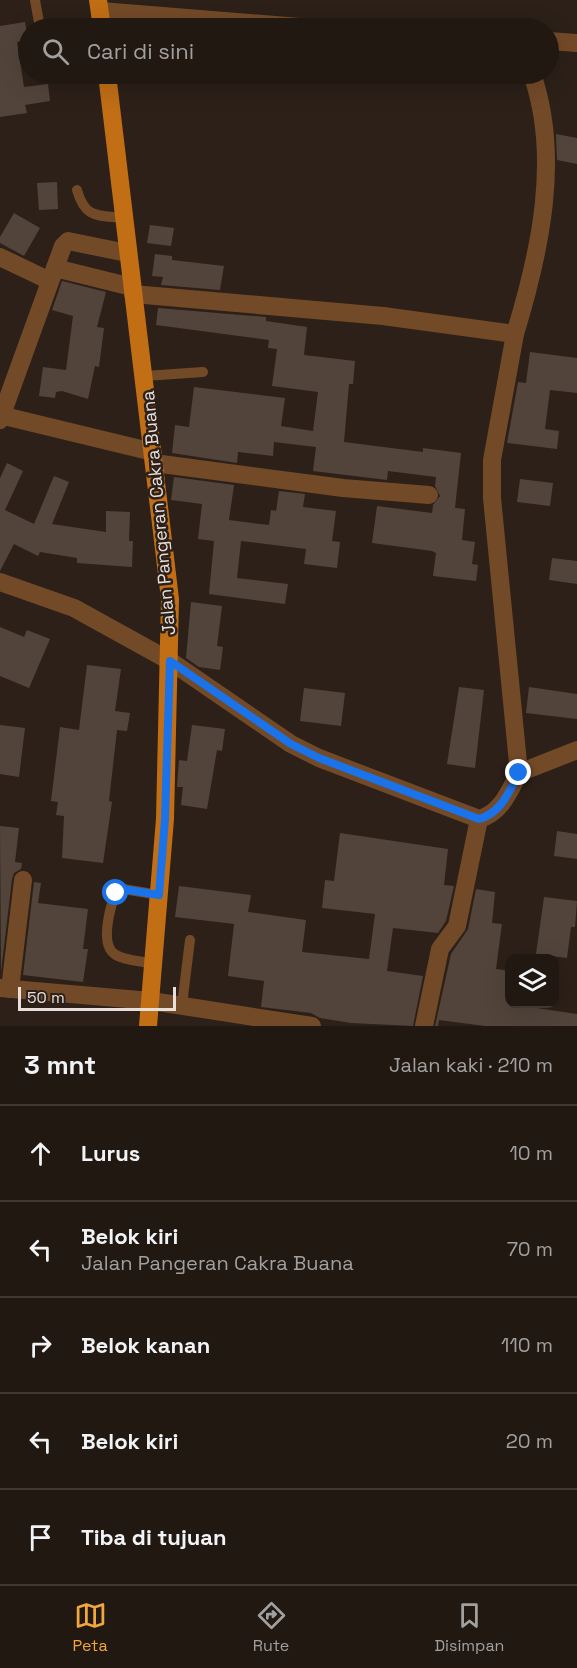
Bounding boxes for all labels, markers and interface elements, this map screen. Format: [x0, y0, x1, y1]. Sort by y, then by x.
search box [18, 18, 559, 84]
icon: search [39, 35, 72, 68]
text: Cari di sini [87, 37, 194, 65]
street label: Jalan Pangeran Cakra Buana [136, 390, 180, 636]
route end [505, 759, 531, 785]
route start [102, 879, 128, 905]
map controls [505, 954, 559, 1008]
button: layers [505, 954, 559, 1008]
scale bar [18, 984, 176, 1012]
text: 50 m [27, 987, 65, 1008]
text: 3 mnt [24, 1048, 96, 1082]
text: Jalan kaki · 210 m [389, 1052, 553, 1078]
icon: ahead [24, 1137, 57, 1170]
text: Lurus [81, 1139, 140, 1167]
text: 10 m [509, 1140, 553, 1166]
text: Belok kiri [81, 1222, 178, 1250]
icon: left [24, 1233, 57, 1266]
text: 70 m [507, 1236, 553, 1262]
text: Jalan Pangeran Cakra Buana [81, 1250, 354, 1276]
icon: right [24, 1329, 57, 1362]
text: Belok kanan [81, 1331, 210, 1359]
text: 110 m [501, 1332, 553, 1358]
icon: left [24, 1425, 57, 1458]
text: Belok kiri [81, 1427, 178, 1455]
text: 20 m [506, 1428, 553, 1454]
icon: arrive [24, 1521, 57, 1554]
text: Tiba di tujuan [81, 1523, 227, 1551]
tab: Peta [73, 1599, 108, 1656]
tab: Rute [253, 1599, 289, 1656]
tab: Disimpan [434, 1599, 504, 1656]

